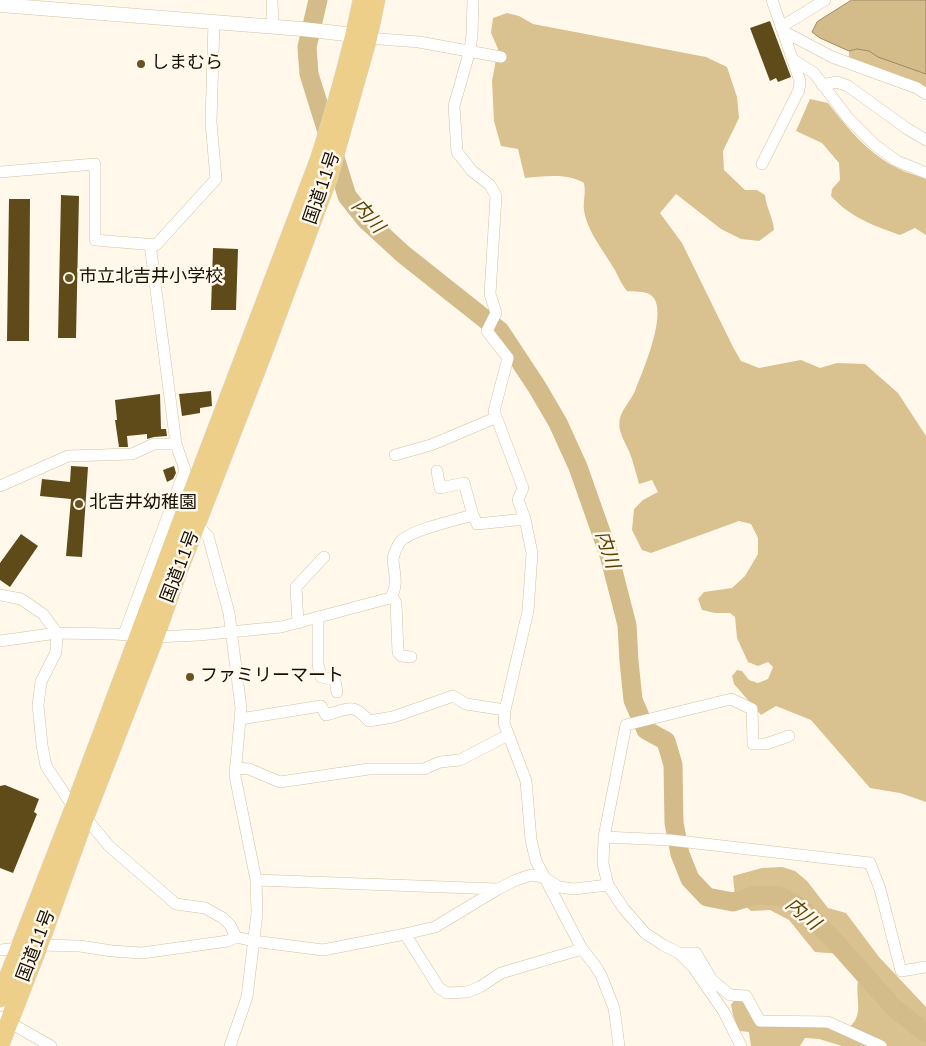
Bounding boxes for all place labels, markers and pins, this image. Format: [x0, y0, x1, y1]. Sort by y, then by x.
place label: しまむら [151, 53, 223, 75]
marker: しまむら [135, 58, 147, 70]
place label: 市立北吉井小学校 [79, 267, 223, 289]
marker: 市立北吉井小学校 [63, 272, 75, 284]
place label: 北吉井幼稚園 [89, 493, 197, 515]
marker: 北吉井幼稚園 [73, 498, 85, 510]
place label: ファミリーマート [200, 666, 344, 688]
marker: ファミリーマート [184, 671, 196, 683]

